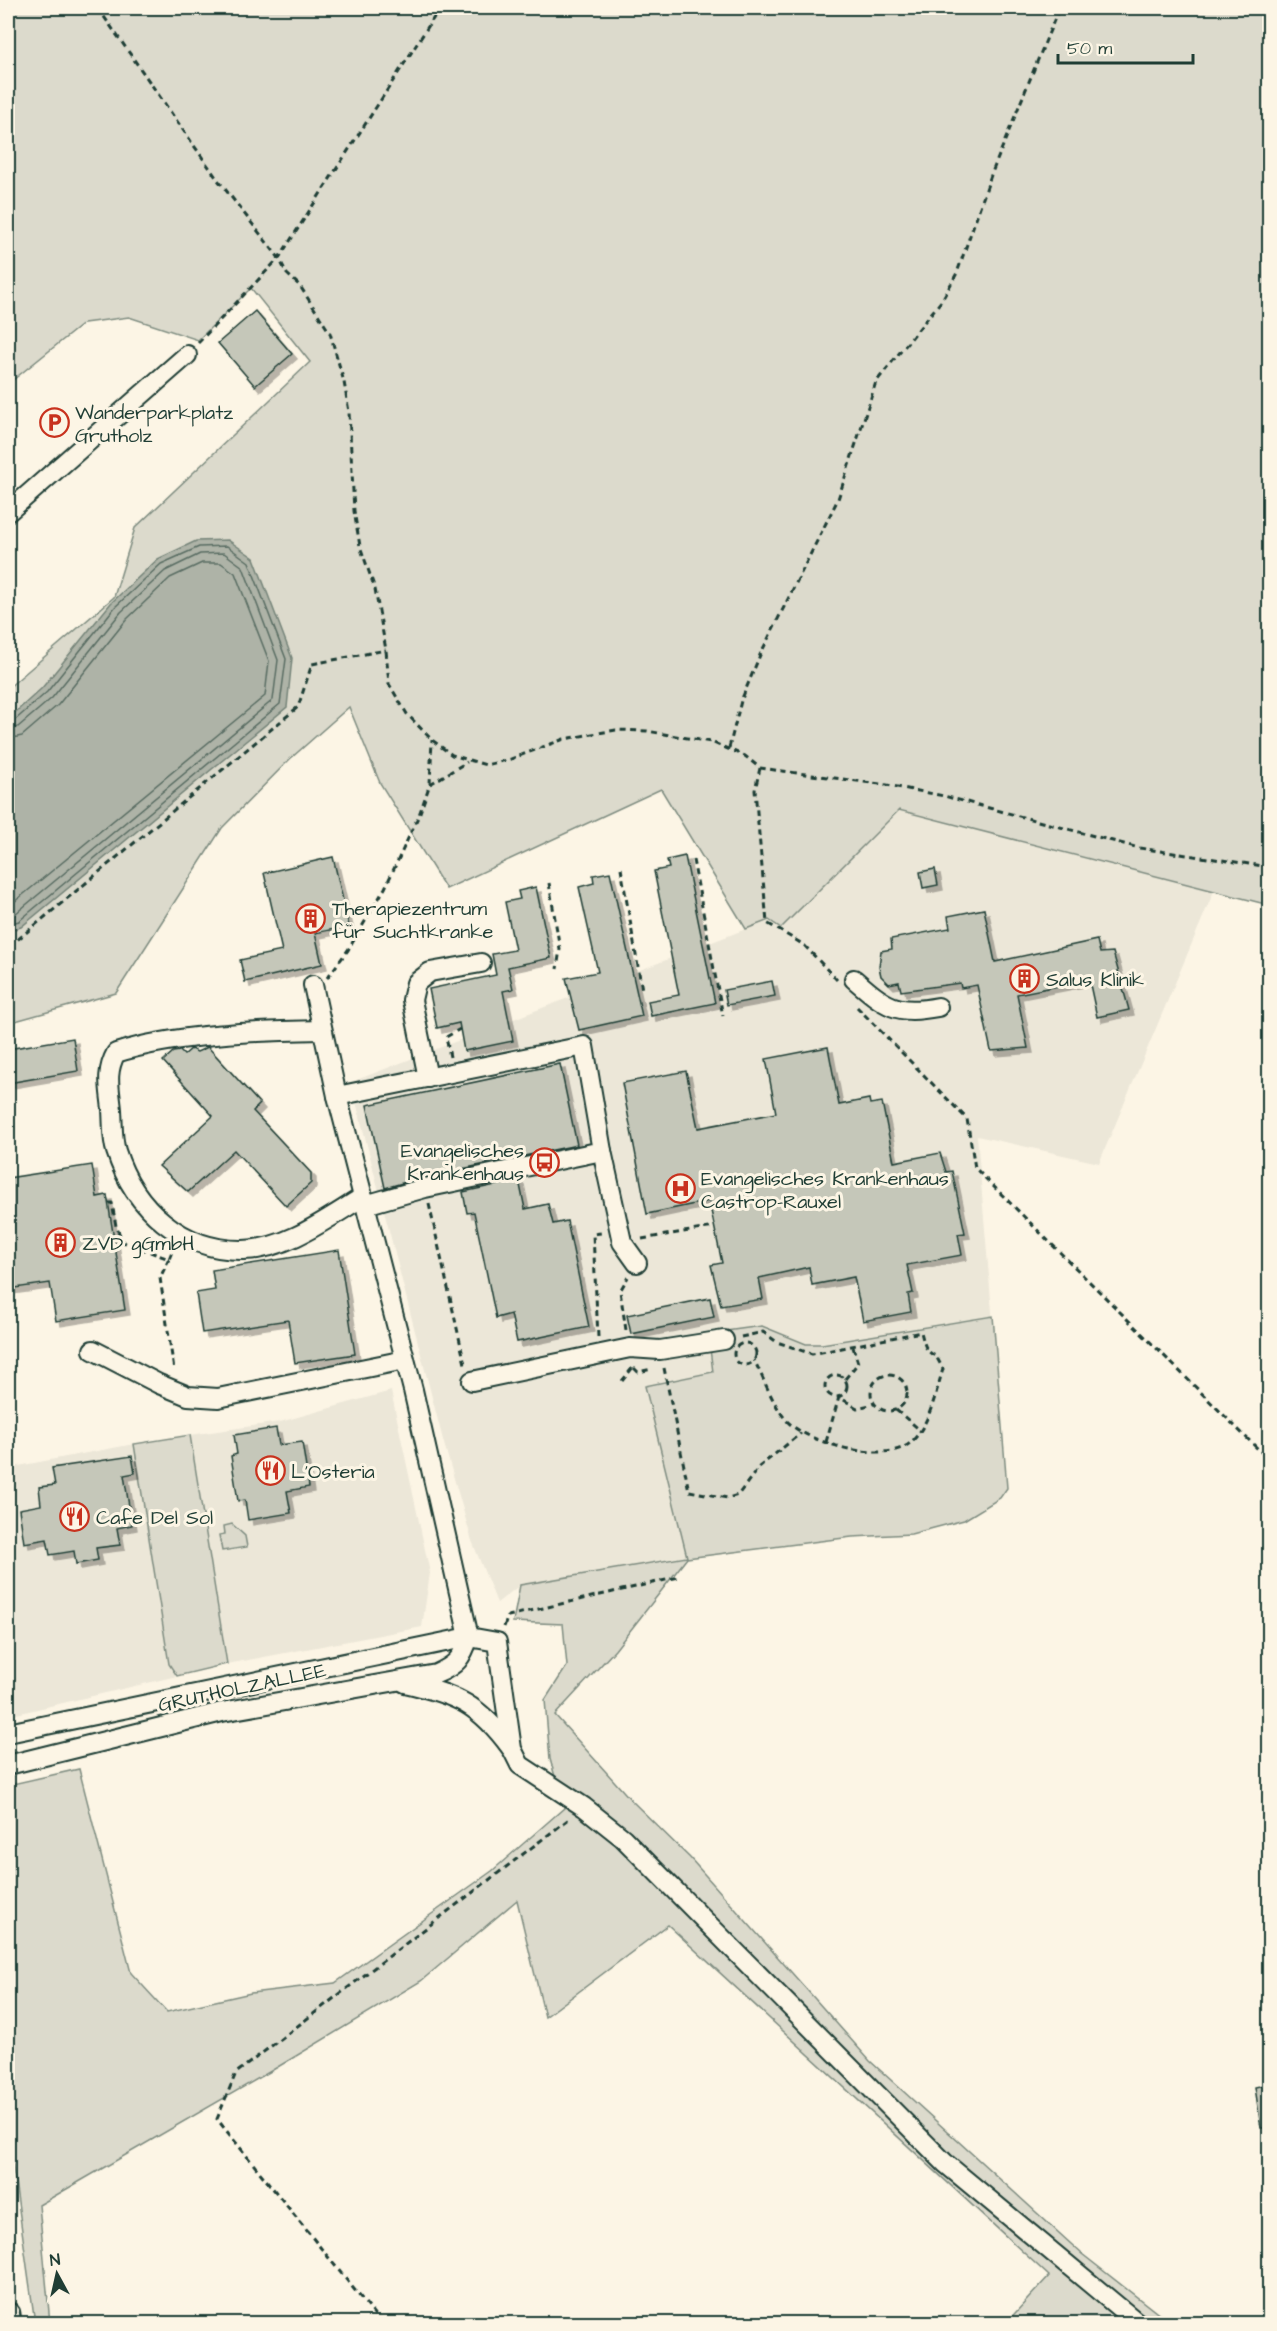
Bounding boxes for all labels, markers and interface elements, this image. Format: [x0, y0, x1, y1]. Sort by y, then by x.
scale bar [1058, 27, 1193, 65]
text: 50 m [1067, 36, 1112, 61]
place label: Wanderparkplatz Grutholz [75, 399, 233, 450]
parking icon: Wanderparkplatz Grutholz [38, 407, 70, 439]
place label: Therapiezentrum für Suchtkranke [332, 895, 494, 946]
building icon: Therapiezentrum für Suchtkranke [295, 903, 327, 935]
building icon: Salus Klinik [1009, 963, 1041, 995]
place label: Salus Klinik [1046, 966, 1144, 994]
place label: Evangelisches Krankenhaus [401, 1137, 524, 1188]
bus stop icon: Evangelisches Krankenhaus [529, 1146, 561, 1178]
place label: Evangelisches Krankenhaus Castrop-Rauxel [701, 1165, 949, 1216]
hospital icon: Evangelisches Krankenhaus Castrop-Rauxel [664, 1173, 696, 1205]
building icon: ZVD gGmbH [45, 1227, 77, 1259]
place label: ZVD gGmbH [82, 1230, 194, 1259]
restaurant icon: L'Osteria [254, 1455, 286, 1487]
place label: L'Osteria [291, 1458, 375, 1486]
restaurant icon: Cafe Del Sol [59, 1501, 91, 1533]
place label: Cafe Del Sol [96, 1504, 213, 1532]
street label: GRUTHOLZALLEE [156, 1656, 329, 1719]
north arrow [27, 2244, 87, 2304]
text: N [49, 2249, 62, 2272]

